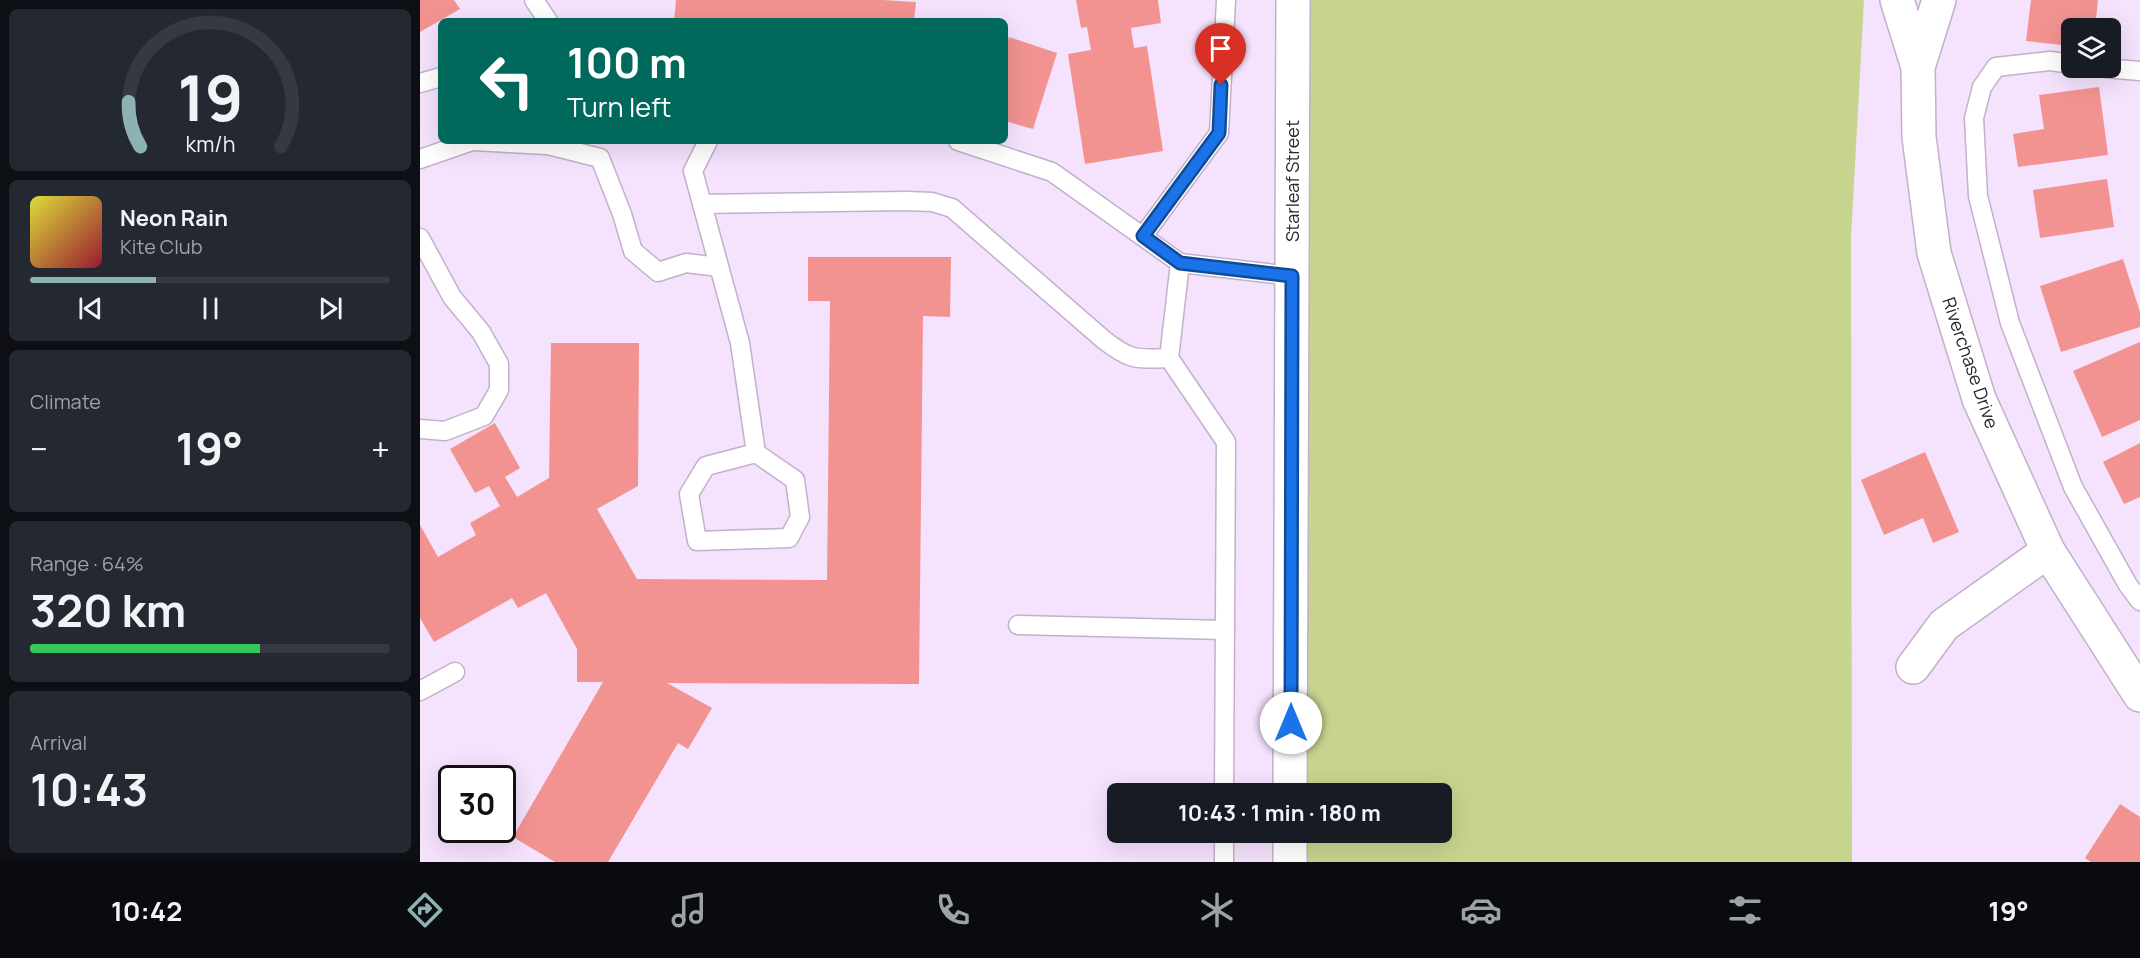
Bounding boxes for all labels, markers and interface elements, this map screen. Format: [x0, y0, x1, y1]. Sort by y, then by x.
map controls [2061, 18, 2121, 78]
button: layers [2061, 18, 2121, 78]
pin [1195, 23, 1246, 85]
icon: arrive [1204, 32, 1237, 65]
text: 100 m [567, 33, 687, 91]
icon: left [468, 42, 546, 120]
text: 19 [177, 54, 243, 140]
text: Turn left [567, 88, 671, 125]
street label: Starleaf Street [1280, 120, 1304, 242]
text: km/h [185, 129, 235, 158]
text: Neon Rain [120, 203, 228, 233]
text: Kite Club [120, 233, 203, 260]
icon: previous [74, 292, 107, 325]
icon: pause [194, 292, 227, 325]
icon: next [314, 292, 347, 325]
street label: Riverchase Drive [1937, 294, 2005, 432]
text: Climate [30, 388, 101, 415]
text: 19° [175, 417, 243, 479]
text: − [30, 426, 48, 471]
text: + [371, 426, 390, 471]
text: Range · 64% [30, 550, 144, 577]
text: 320 km [30, 579, 186, 641]
position arrow [1259, 691, 1323, 755]
text: Arrival [30, 729, 87, 756]
text: 10:43 [30, 758, 148, 820]
speed limit sign: 30 [438, 765, 516, 843]
text: 10:43 · 1 min · 180 m [1178, 798, 1381, 828]
icon: directions [404, 889, 446, 931]
icon: music [668, 889, 710, 931]
icon: phone [932, 889, 974, 931]
icon: climate [1196, 889, 1238, 931]
icon: car [1460, 889, 1502, 931]
icon: filters [1724, 889, 1766, 931]
text: 10:42 [111, 892, 182, 929]
text: 19° [1988, 892, 2029, 929]

